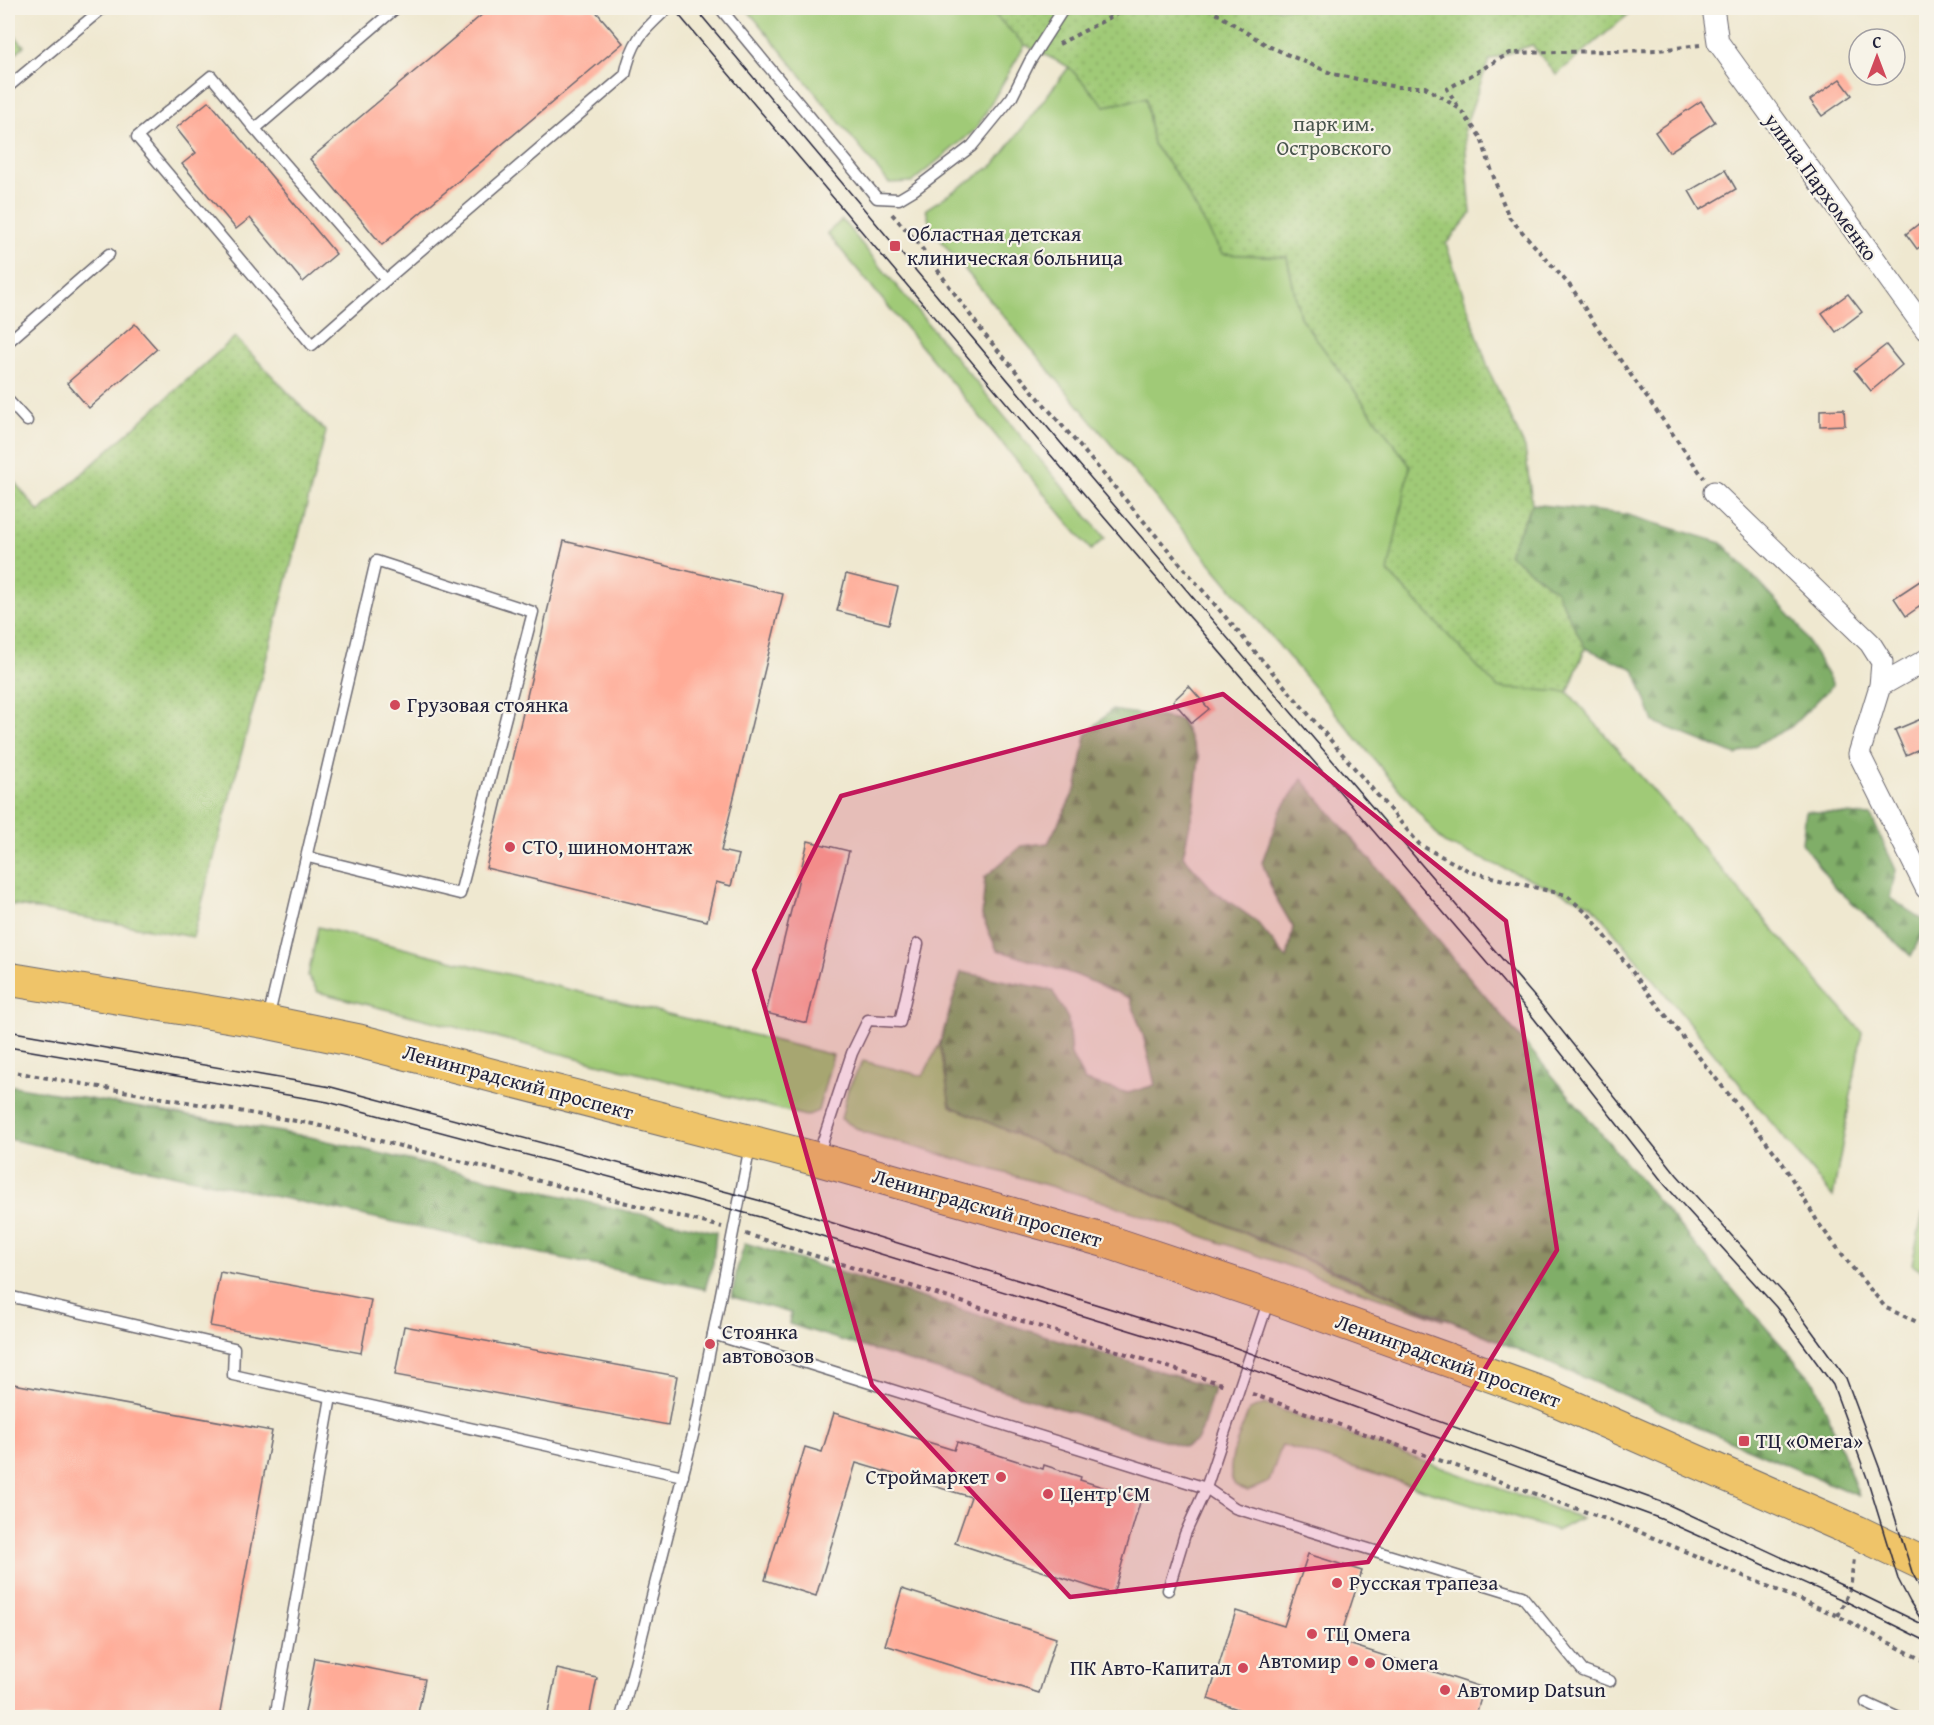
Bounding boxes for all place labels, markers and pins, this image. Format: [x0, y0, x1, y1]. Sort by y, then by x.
place label: Областная детская клиническая больница [907, 218, 1123, 273]
marker: Областная детская клиническая больница [888, 239, 902, 253]
place label: Грузовая стоянка [407, 689, 569, 720]
marker: Грузовая стоянка [388, 698, 402, 712]
place label: СТО, шиномонтаж [522, 831, 693, 862]
marker: СТО, шиномонтаж [503, 840, 517, 854]
place label: Стоянка автовозов [722, 1316, 814, 1371]
marker: Стоянка автовозов [703, 1337, 717, 1351]
place label: ТЦ «Омега» [1756, 1425, 1863, 1456]
marker: ТЦ «Омега» [1737, 1434, 1751, 1448]
place label: Строймаркет [866, 1461, 989, 1492]
marker: Строймаркет [994, 1470, 1008, 1484]
place label: Центр'СМ [1060, 1478, 1150, 1509]
marker: Центр'СМ [1041, 1487, 1055, 1501]
place label: Русская трапеза [1349, 1567, 1498, 1598]
marker: Русская трапеза [1330, 1576, 1344, 1590]
place label: ТЦ Омега [1324, 1618, 1410, 1649]
marker: ТЦ Омега [1305, 1627, 1319, 1641]
place label: Автомир [1258, 1645, 1341, 1676]
place label: Омега [1382, 1647, 1438, 1678]
place label: ПК Авто-Капитал [1070, 1652, 1231, 1683]
marker: Автомир [1346, 1654, 1360, 1668]
marker: Омега [1363, 1656, 1377, 1670]
marker: ПК Авто-Капитал [1236, 1661, 1250, 1675]
place label: Автомир Datsun [1457, 1674, 1606, 1705]
marker: Автомир Datsun [1438, 1683, 1452, 1697]

